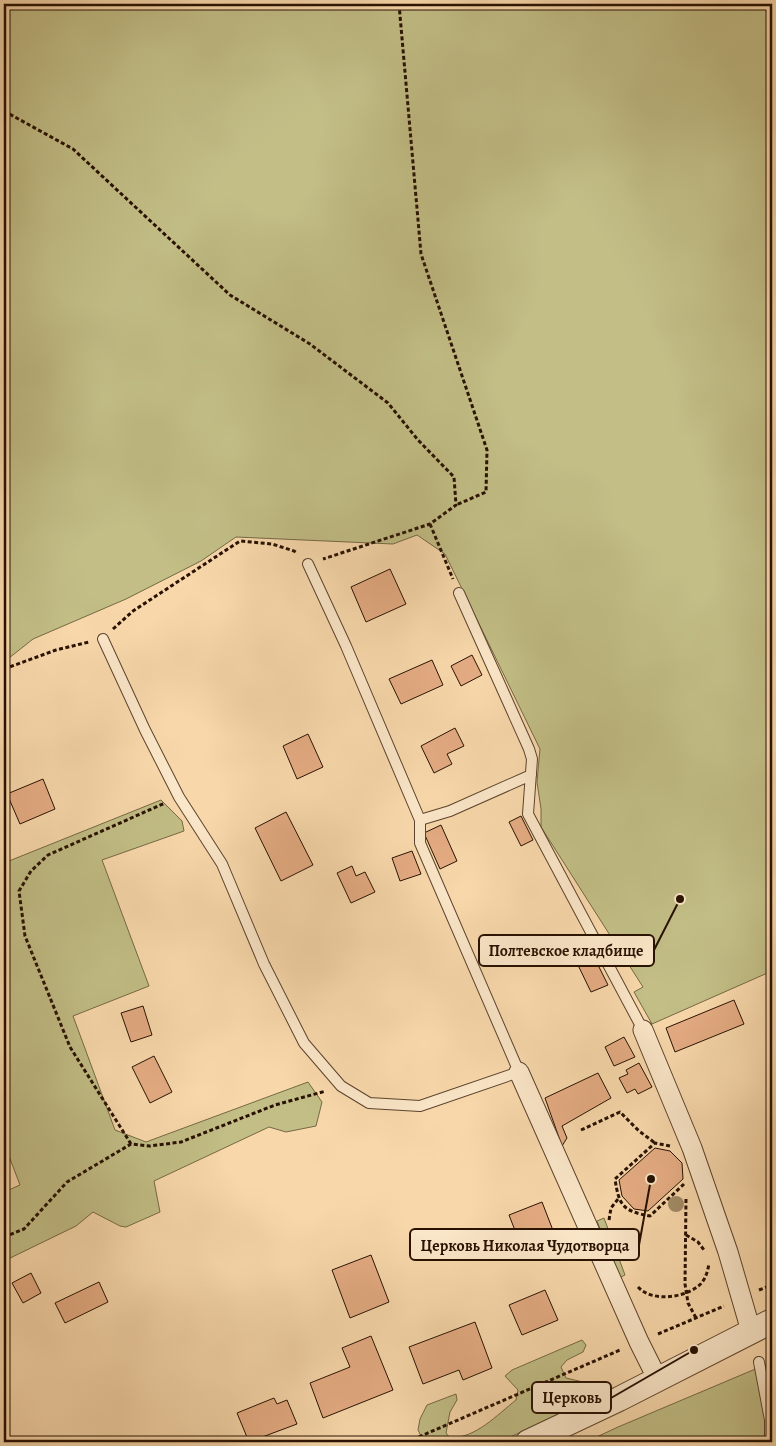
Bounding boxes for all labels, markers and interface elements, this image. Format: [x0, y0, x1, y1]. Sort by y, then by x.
callout: Полтевское кладбище [479, 935, 654, 966]
text: Полтевское кладбище [488, 940, 644, 962]
callout: Церковь Николая Чудотворца [410, 1229, 639, 1260]
text: Церковь Николая Чудотворца [421, 1235, 630, 1257]
callout: Церковь [532, 1382, 611, 1413]
text: Церковь [542, 1387, 602, 1409]

